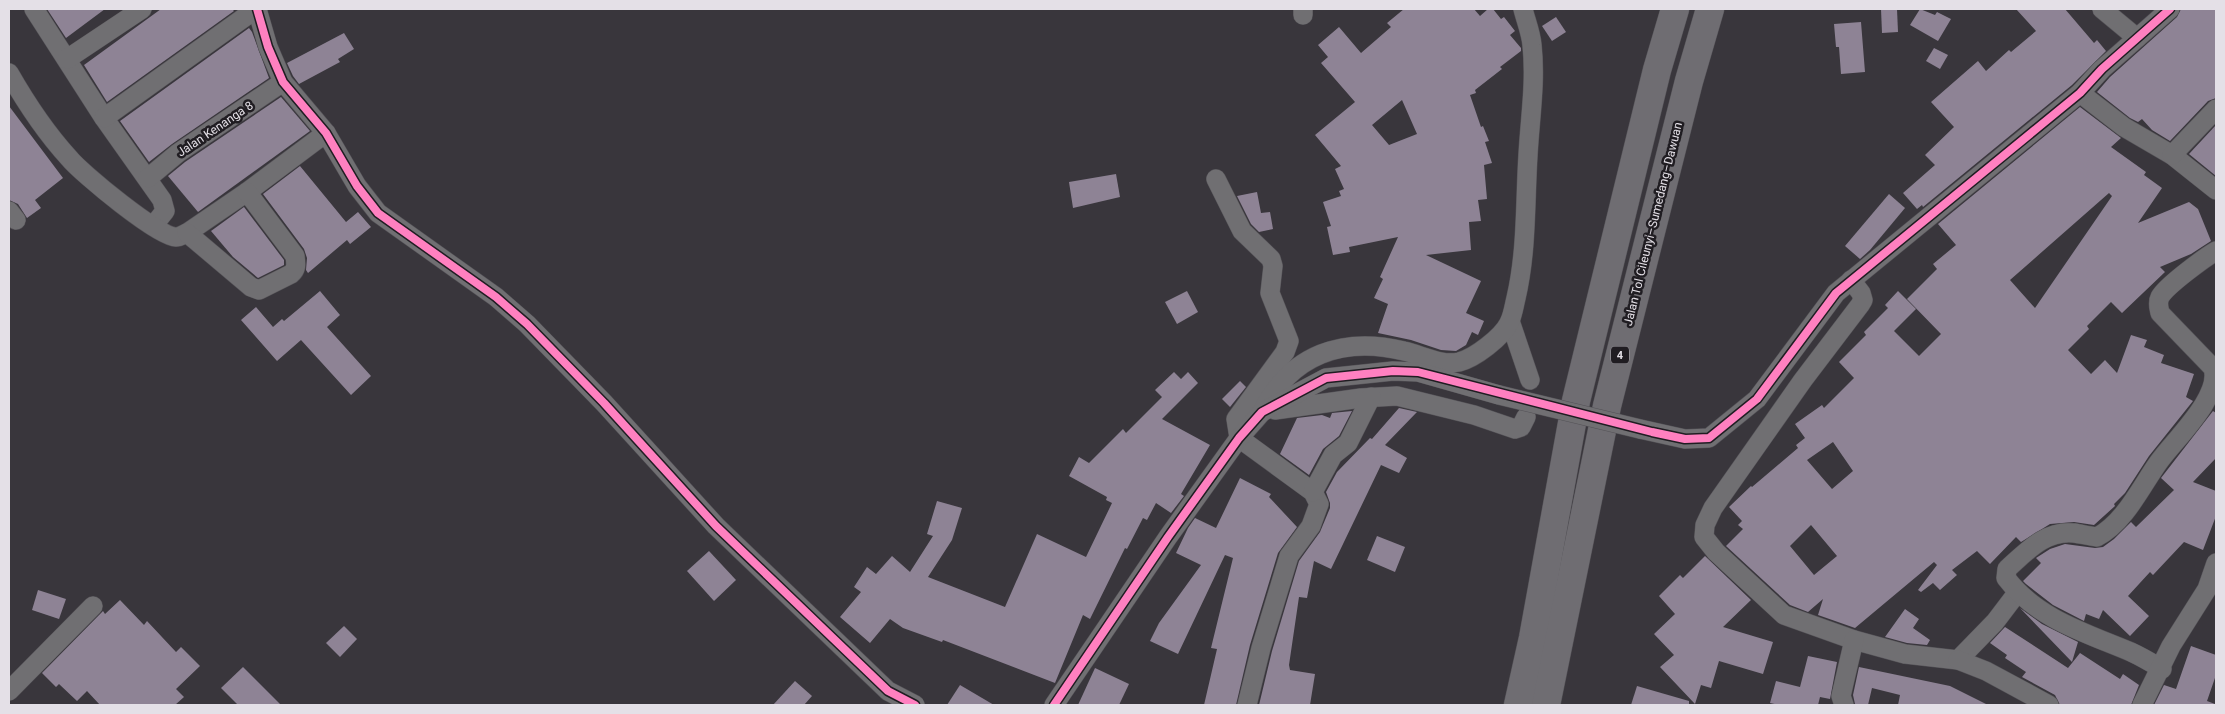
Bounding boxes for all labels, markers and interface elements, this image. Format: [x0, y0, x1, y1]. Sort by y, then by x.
street label: Jalan Kenanga 8 [174, 98, 256, 160]
street label: Jalan Tol Cileunyi–Sumedang–Dawuan [1621, 121, 1685, 327]
road number: 4 [1611, 346, 1629, 364]

